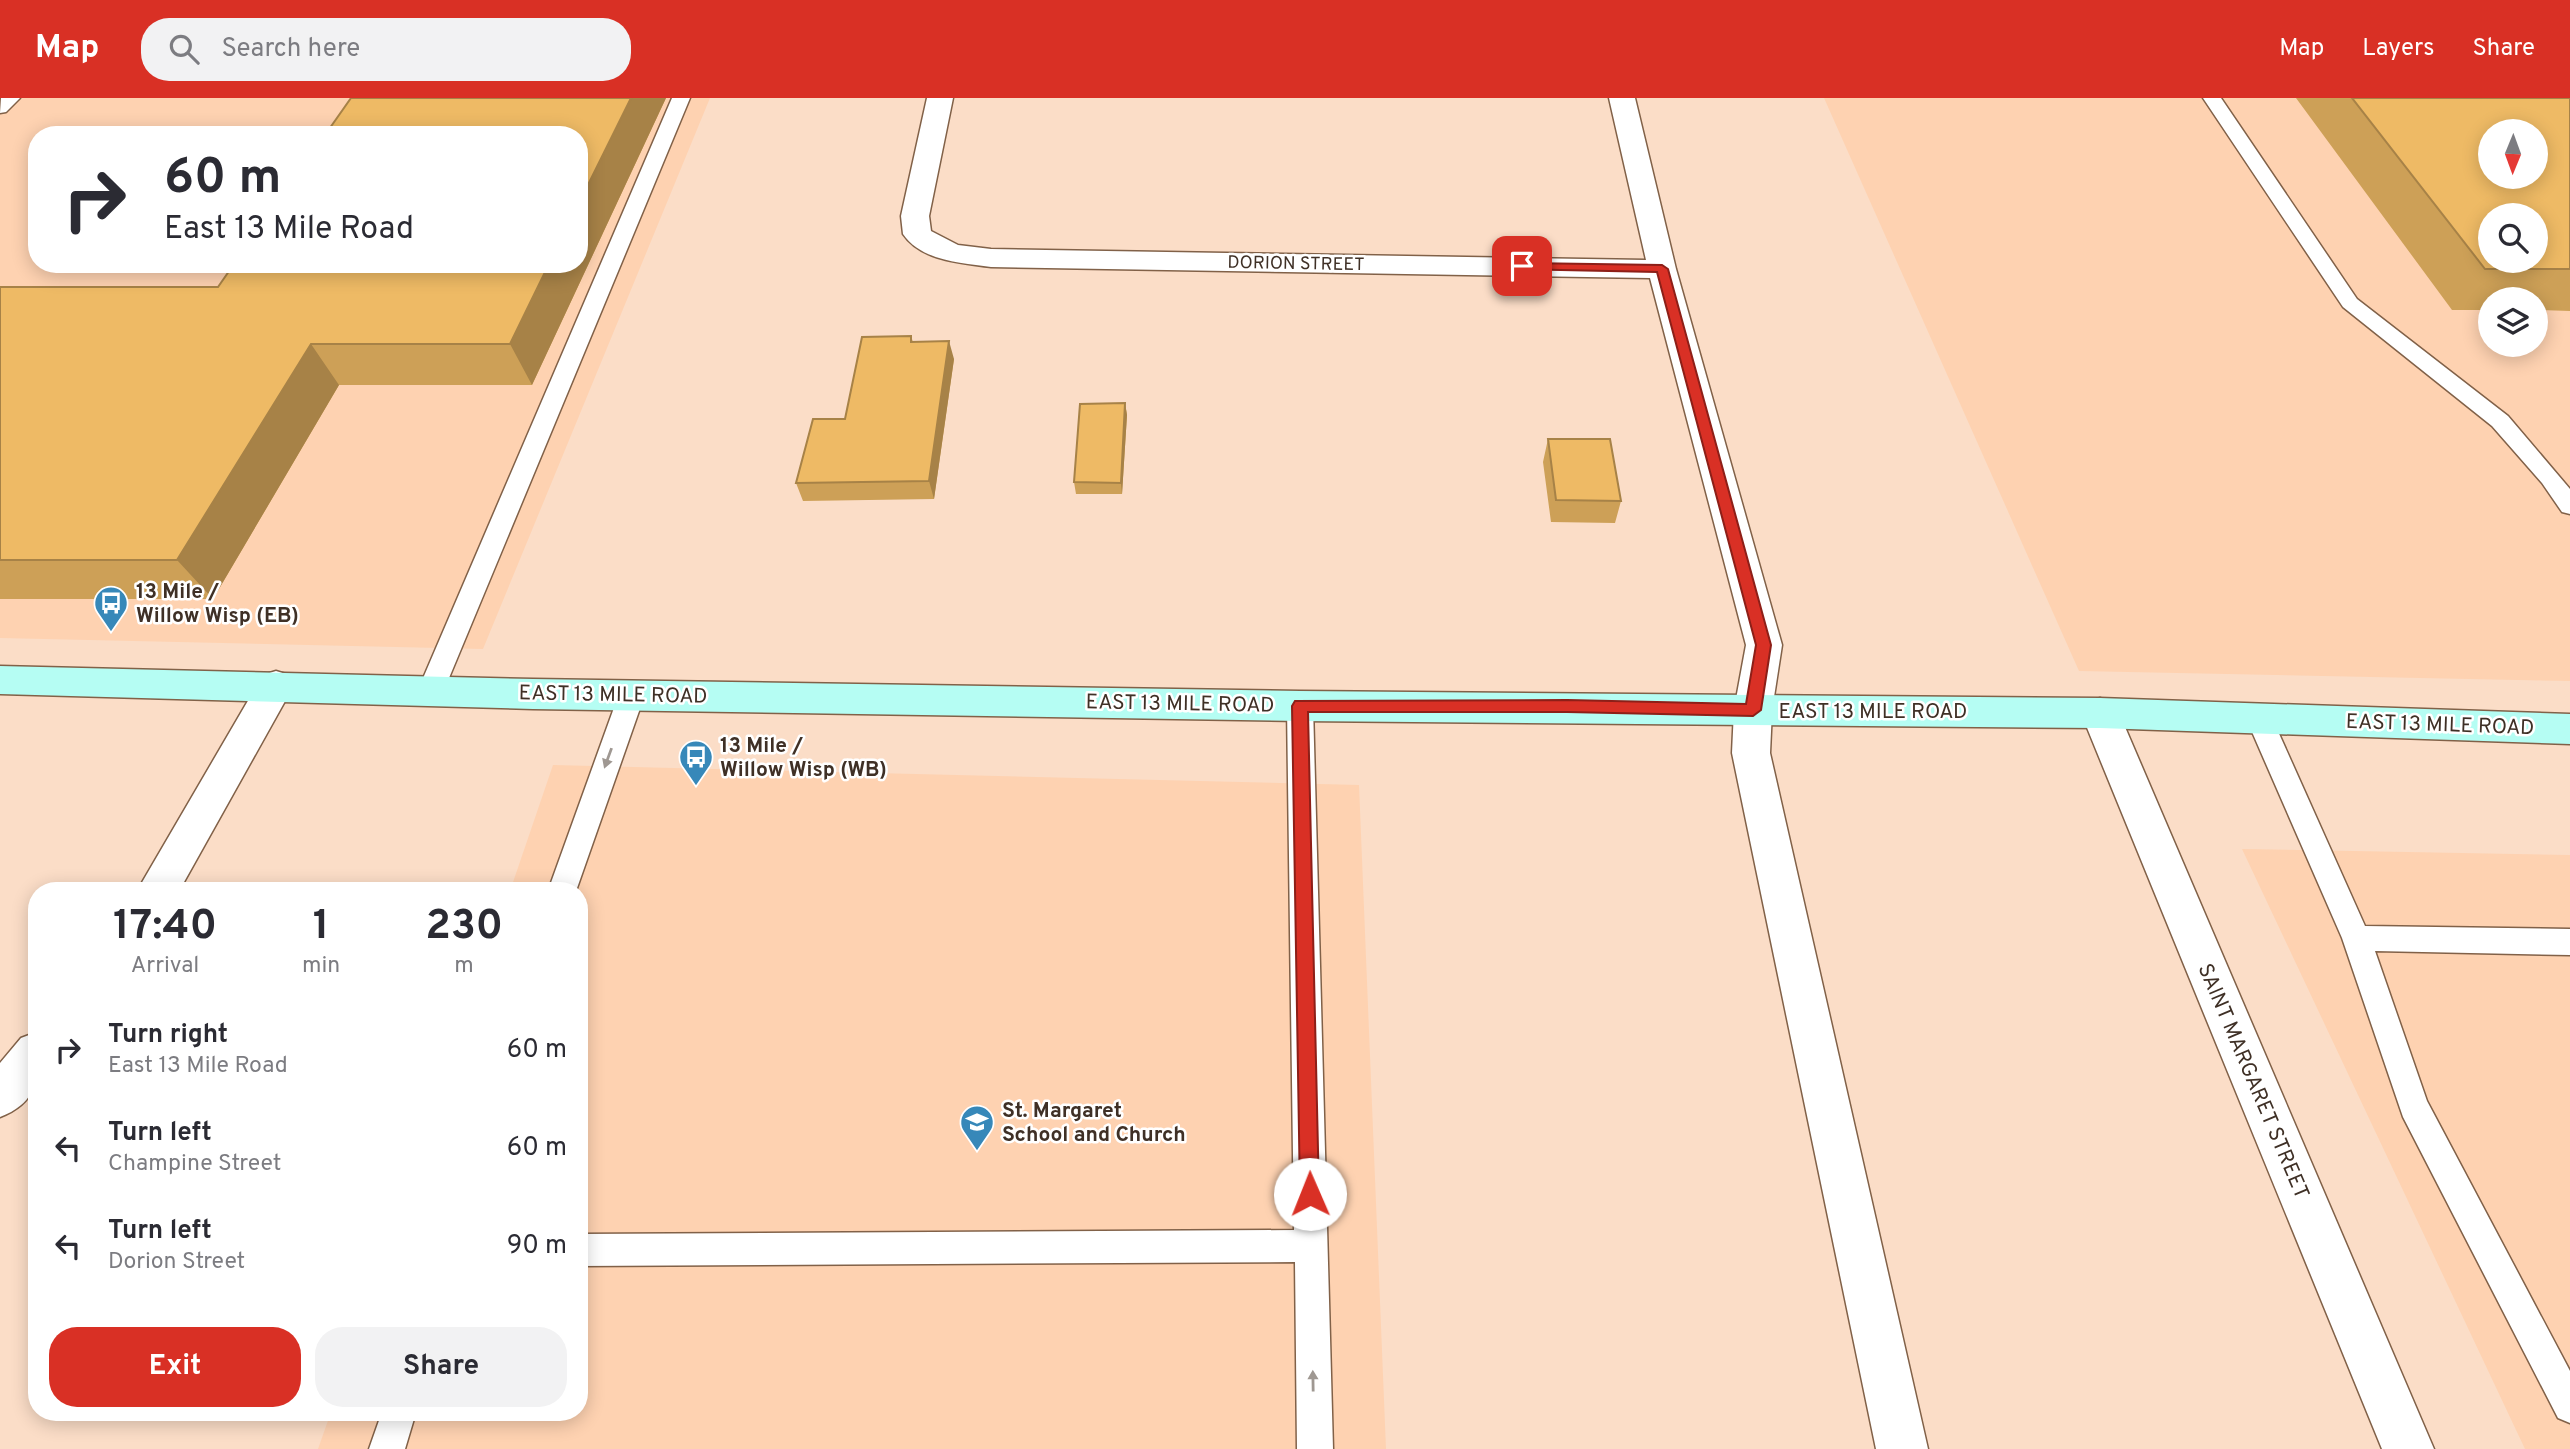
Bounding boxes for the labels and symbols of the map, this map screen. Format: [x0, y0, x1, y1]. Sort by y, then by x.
north arrow [2478, 119, 2548, 189]
pin [1492, 236, 1552, 296]
street label: DORION STREET [1227, 252, 1365, 277]
place label: 13 Mile / Willow Wisp (EB) [136, 579, 299, 630]
bus stop icon: 13 Mile / Willow Wisp (EB) [92, 584, 130, 633]
street label: EAST 13 MILE ROAD [518, 680, 708, 711]
street label: EAST 13 MILE ROAD [1085, 689, 1275, 720]
street label: EAST 13 MILE ROAD [1779, 699, 1967, 726]
street label: EAST 13 MILE ROAD [2345, 709, 2535, 742]
place label: 13 Mile / Willow Wisp (WB) [720, 733, 887, 784]
bus stop icon: 13 Mile / Willow Wisp (WB) [677, 738, 715, 787]
one-way arrow [602, 748, 613, 769]
street label: SAINT MARGARET STREET [2191, 960, 2314, 1203]
place label: St. Margaret School and Church [1002, 1098, 1186, 1149]
school or university icon: St. Margaret School and Church [958, 1103, 996, 1152]
position arrow [1273, 1157, 1347, 1231]
one-way arrow [1308, 1370, 1319, 1392]

